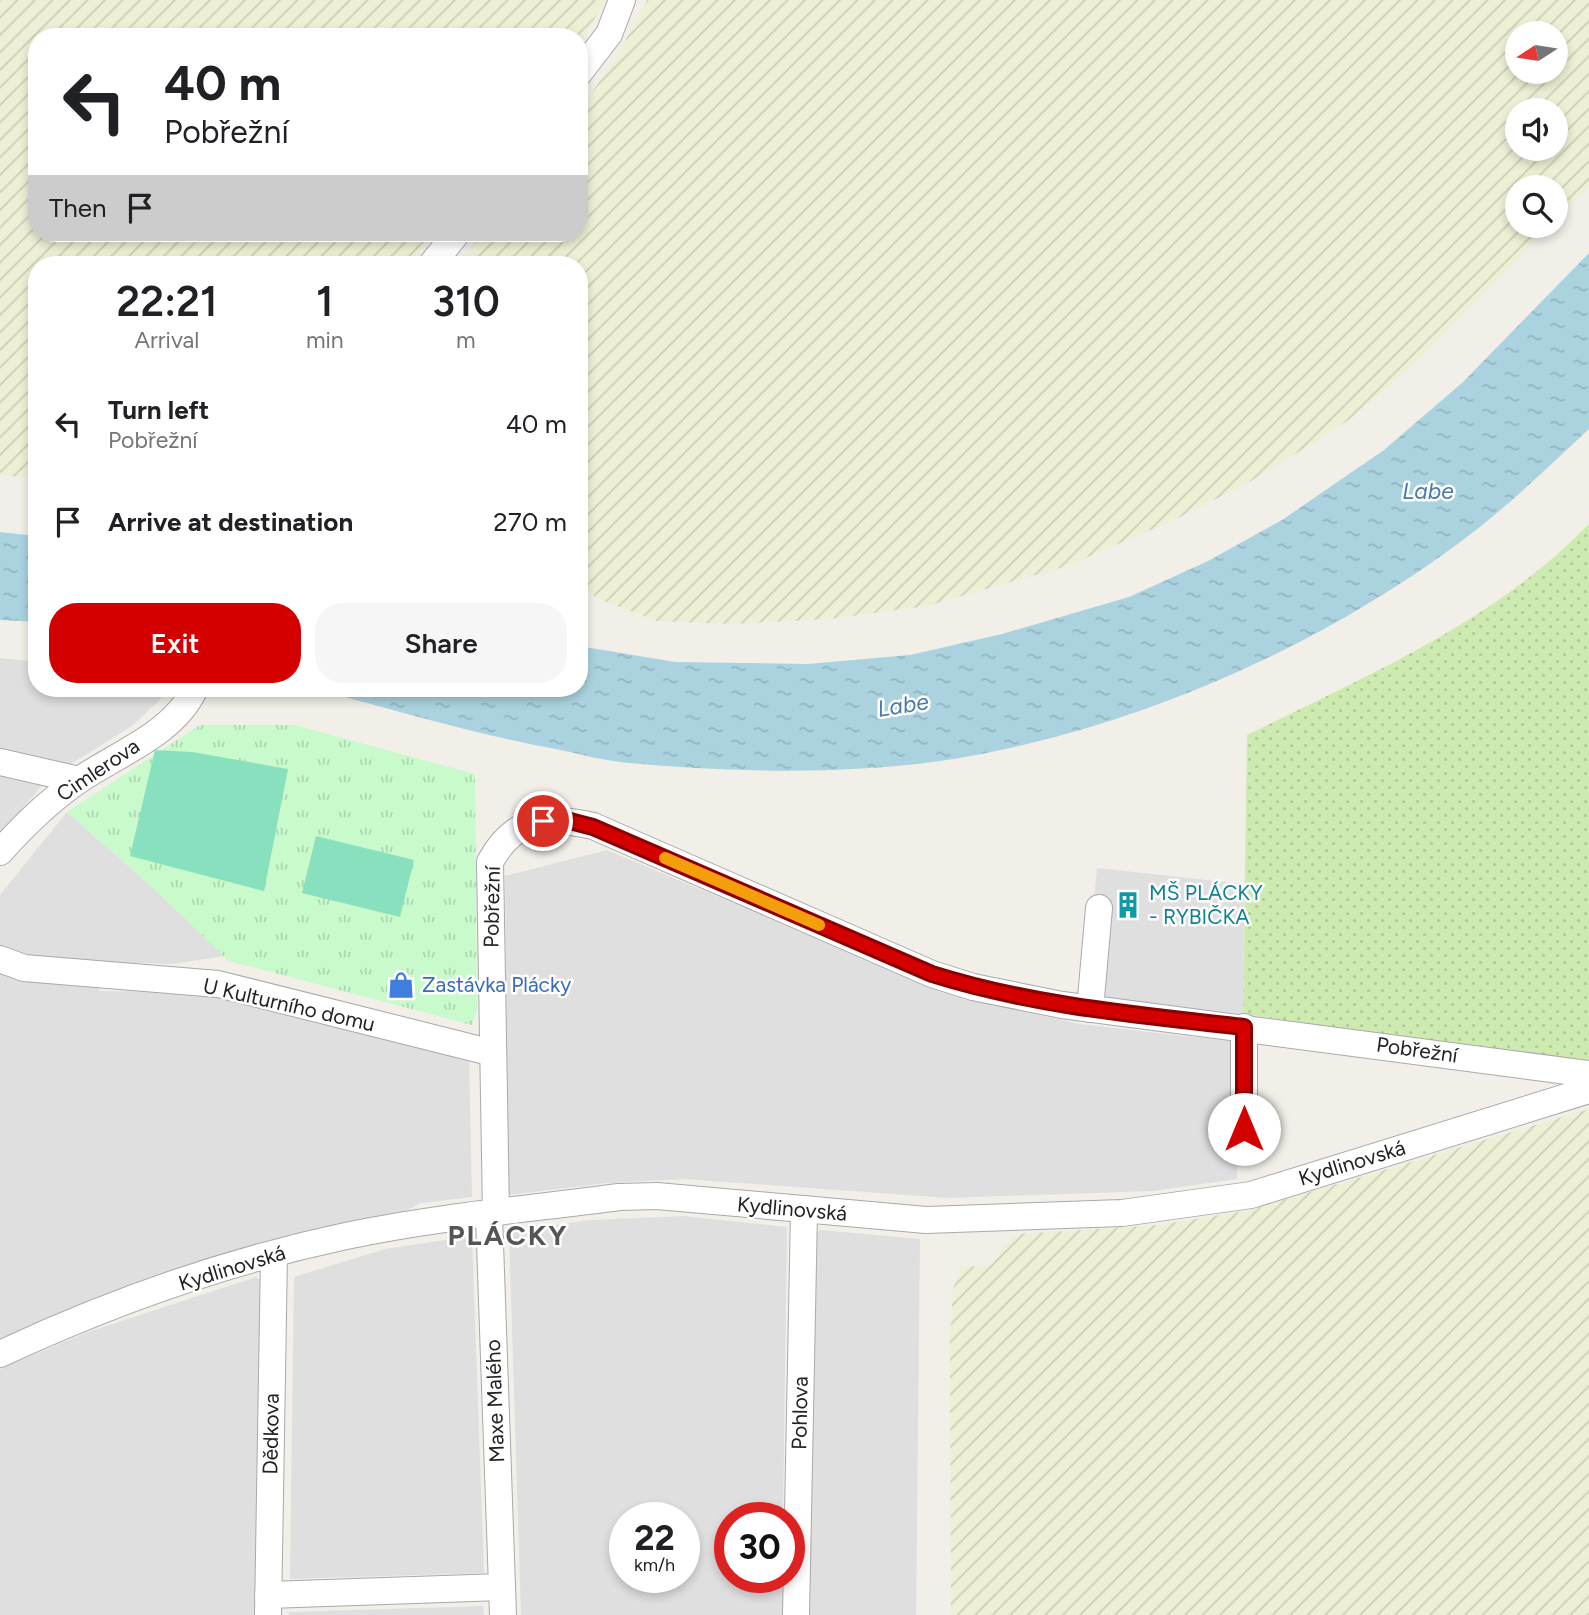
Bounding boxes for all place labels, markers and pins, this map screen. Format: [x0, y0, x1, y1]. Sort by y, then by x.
pin [513, 791, 573, 851]
place label: MŠ PLÁCKY - RYBIČKA [1149, 880, 1263, 929]
building icon: MŠ PLÁCKY - RYBIČKA [1113, 890, 1143, 920]
shop icon: Zastávka Plácky [386, 970, 416, 1000]
place label: Zastávka Plácky [422, 972, 571, 997]

